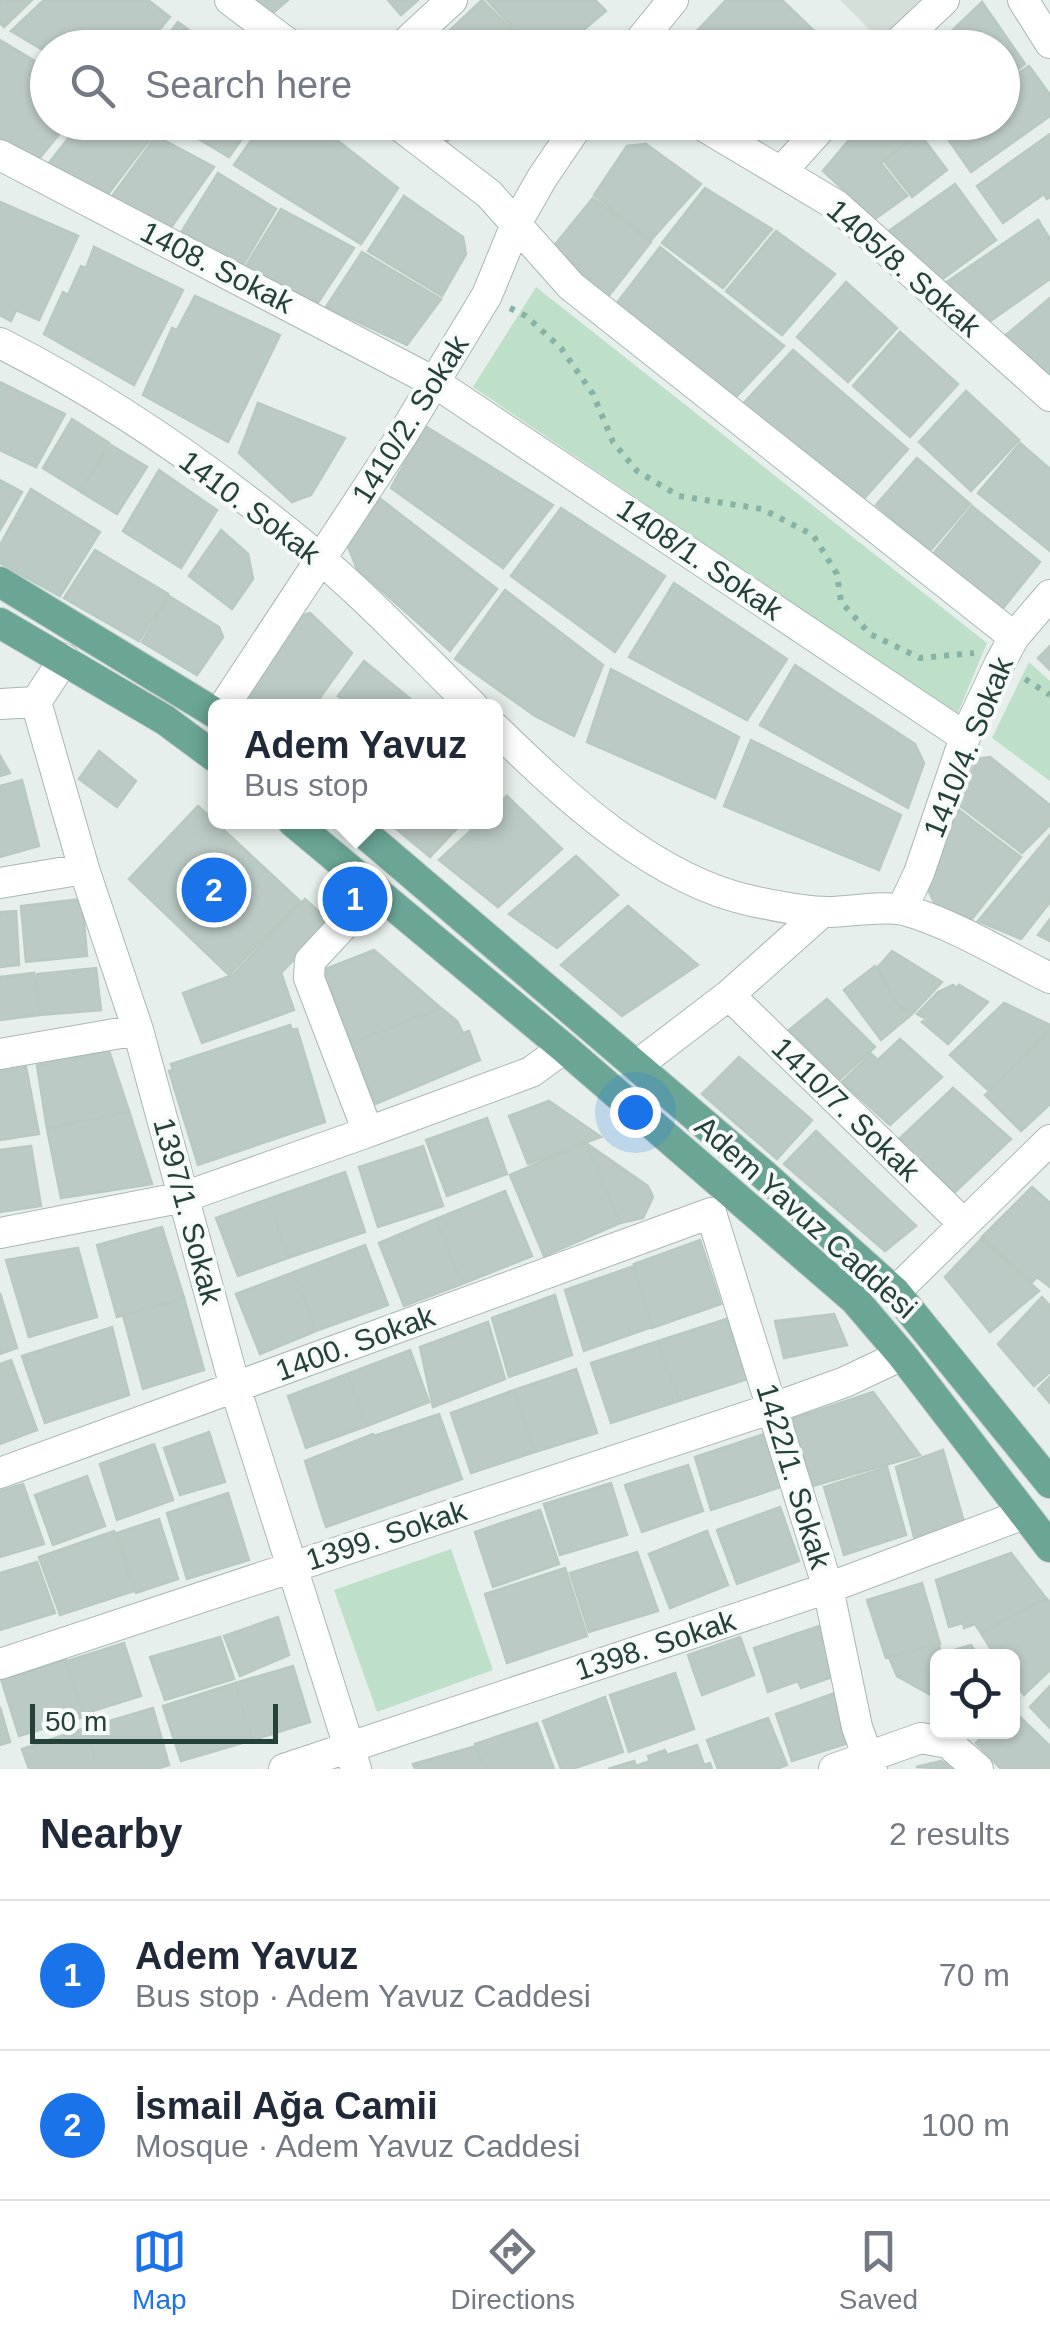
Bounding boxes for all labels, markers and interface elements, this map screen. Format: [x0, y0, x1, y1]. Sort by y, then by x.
search box [30, 30, 1020, 140]
icon: search [65, 58, 120, 113]
text: Search here [145, 64, 352, 106]
street label: 1405/8. Sokak [821, 193, 988, 344]
street label: 1408. Sokak [135, 214, 300, 320]
street label: 1410/2. Sokak [345, 328, 475, 509]
street label: 1410. Sokak [173, 444, 327, 571]
street label: 1408/1. Sokak [611, 492, 790, 627]
street label: 1410/4. Sokak [917, 651, 1020, 842]
popup [208, 699, 503, 829]
text: Adem Yavuz [244, 724, 467, 766]
text: Bus stop [244, 767, 368, 803]
pin: 2 [182, 852, 246, 928]
pin: 1 [322, 862, 388, 936]
street label: 1410/7. Sokak [766, 1031, 927, 1188]
your location [610, 1087, 661, 1138]
street label: Adem Yavuz Caddesi [689, 1109, 923, 1325]
street label: 1397/1. Sokak [147, 1114, 229, 1309]
street label: 1400. Sokak [271, 1299, 440, 1387]
street label: 1422/1. Sokak [750, 1379, 838, 1573]
street label: 1399. Sokak [302, 1493, 471, 1576]
street label: 1398. Sokak [571, 1603, 740, 1686]
map controls [930, 1649, 1020, 1739]
button: locate [930, 1649, 1020, 1739]
scale bar [30, 1699, 278, 1744]
text: 50 m [45, 1706, 107, 1737]
text: Nearby [40, 1810, 182, 1857]
text: 2 results [889, 1816, 1010, 1852]
text: Adem Yavuz [135, 1935, 358, 1977]
text: 1 [64, 1957, 81, 1993]
text: 70 m [939, 1957, 1010, 1993]
text: Bus stop · Adem Yavuz Caddesi [135, 1978, 591, 2014]
text: İsmail Ağa Camii [135, 2085, 438, 2127]
text: 2 [64, 2107, 81, 2143]
text: 100 m [921, 2107, 1010, 2143]
text: Mosque · Adem Yavuz Caddesi [135, 2128, 580, 2164]
tab: Map [132, 2224, 187, 2316]
tab: Directions [451, 2224, 575, 2316]
tab: Saved [839, 2224, 918, 2316]

